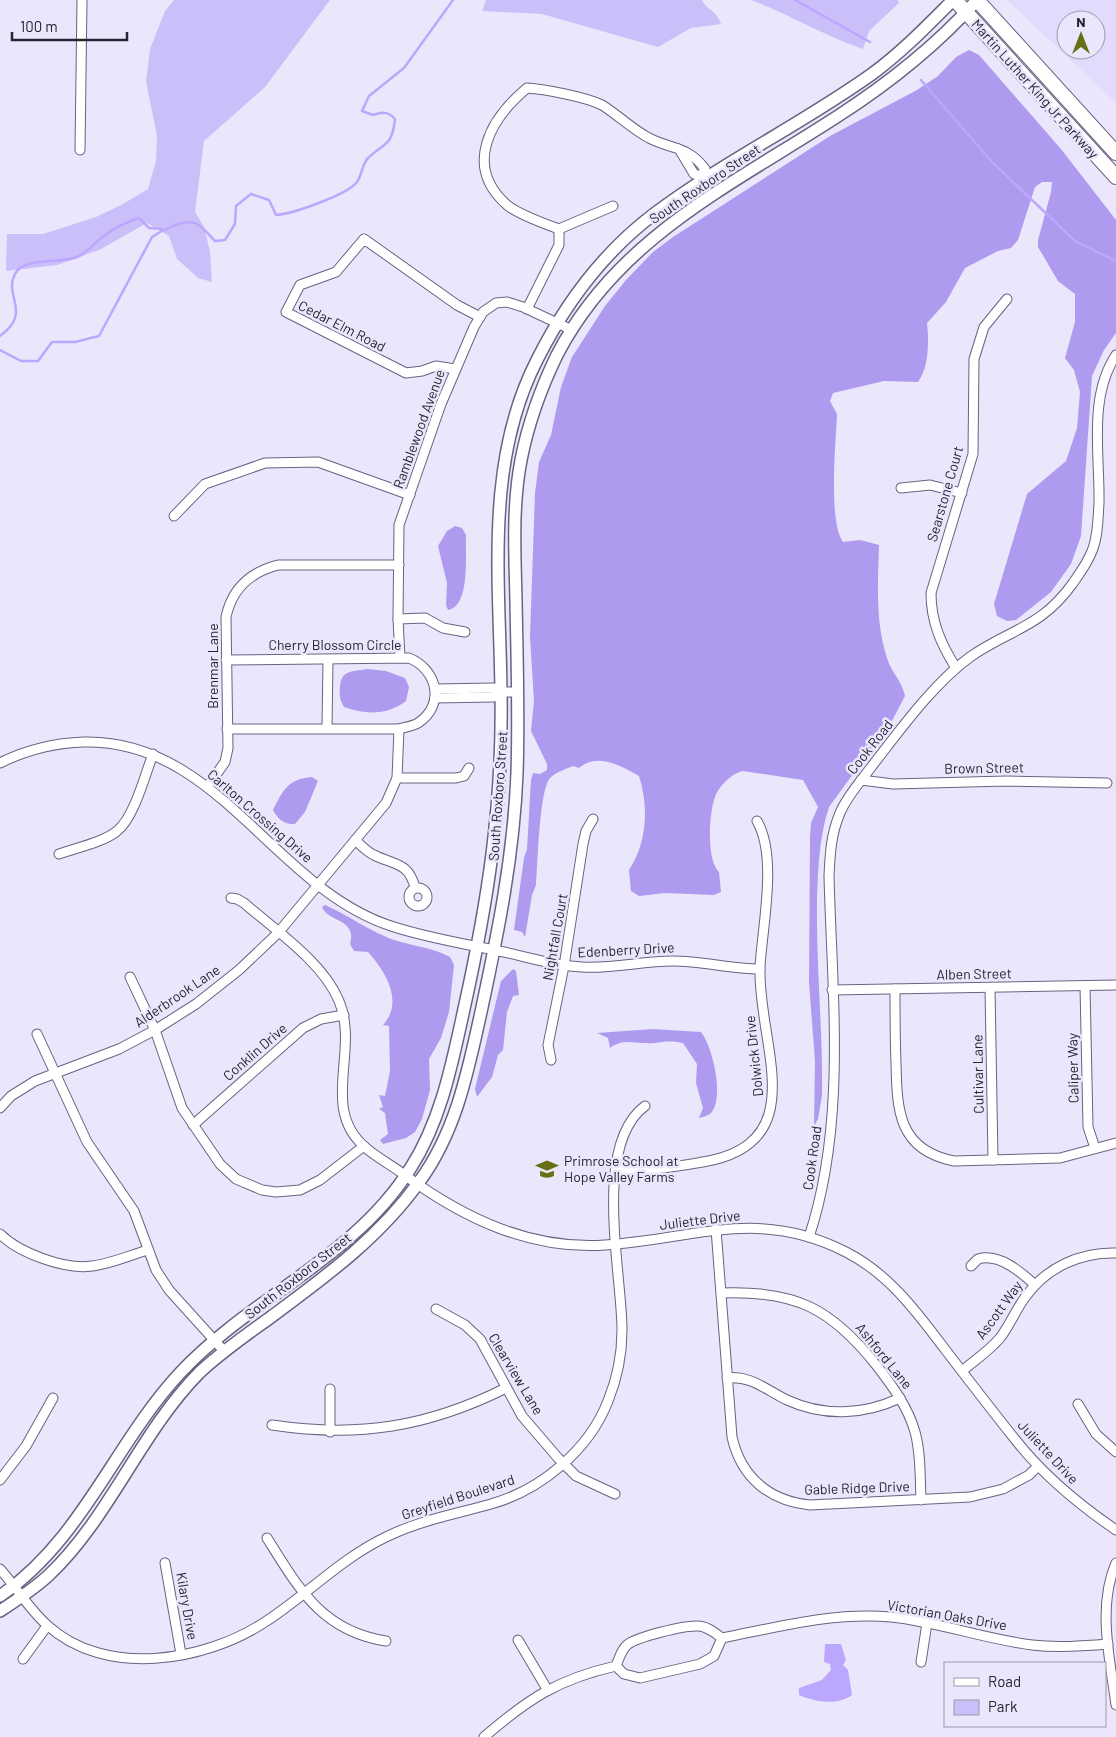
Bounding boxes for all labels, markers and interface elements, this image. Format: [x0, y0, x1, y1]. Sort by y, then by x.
scale bar [12, 10, 128, 42]
north arrow [1056, 10, 1106, 60]
text: N [1076, 13, 1086, 30]
street label: Martin Luther King Jr Parkway [968, 15, 1103, 162]
text: 100 m [20, 17, 58, 35]
street label: South Roxboro Street [646, 140, 763, 227]
street label: Cedar Elm Road [296, 296, 389, 355]
street label: Ramblewood Avenue [389, 367, 448, 491]
street label: Searstone Court [923, 444, 966, 544]
street label: Brenmar Lane [204, 623, 221, 709]
street label: Cherry Blossom Circle [268, 636, 402, 653]
street label: Cook Road [843, 716, 896, 777]
street label: South Roxboro Street [484, 730, 511, 862]
street label: Brown Street [944, 758, 1024, 777]
street label: Carlton Crossing Drive [204, 765, 316, 866]
street label: Nightfall Court [538, 892, 571, 982]
street label: Edenberry Drive [577, 938, 675, 961]
street label: Alderbrook Lane [131, 961, 223, 1031]
street label: Alben Street [936, 964, 1012, 983]
street label: Dolwick Drive [741, 1015, 766, 1097]
street label: Conklin Drive [219, 1019, 290, 1084]
street label: Caliper Way [1063, 1032, 1082, 1103]
street label: Cultivar Lane [968, 1034, 987, 1114]
street label: Cook Road [799, 1125, 824, 1191]
place label: Primrose School at Hope Valley Farms [564, 1152, 679, 1185]
school or university icon: Primrose School at Hope Valley Farms [534, 1156, 560, 1182]
street label: Juliette Drive [659, 1206, 741, 1233]
street label: South Roxboro Street [241, 1229, 354, 1322]
street label: Ascott Way [972, 1277, 1026, 1342]
street label: Ashford Lane [853, 1319, 916, 1392]
street label: Clearview Lane [485, 1330, 547, 1418]
street label: Juliette Drive [1014, 1416, 1082, 1487]
street label: Greyfield Boulevard [399, 1470, 516, 1523]
street label: Gable Ridge Drive [804, 1477, 910, 1498]
street label: Kilary Drive [173, 1571, 202, 1641]
street label: Victorian Oaks Drive [886, 1596, 1008, 1633]
legend [944, 1662, 1106, 1727]
text: Road [988, 1672, 1021, 1690]
text: Park [988, 1697, 1018, 1715]

